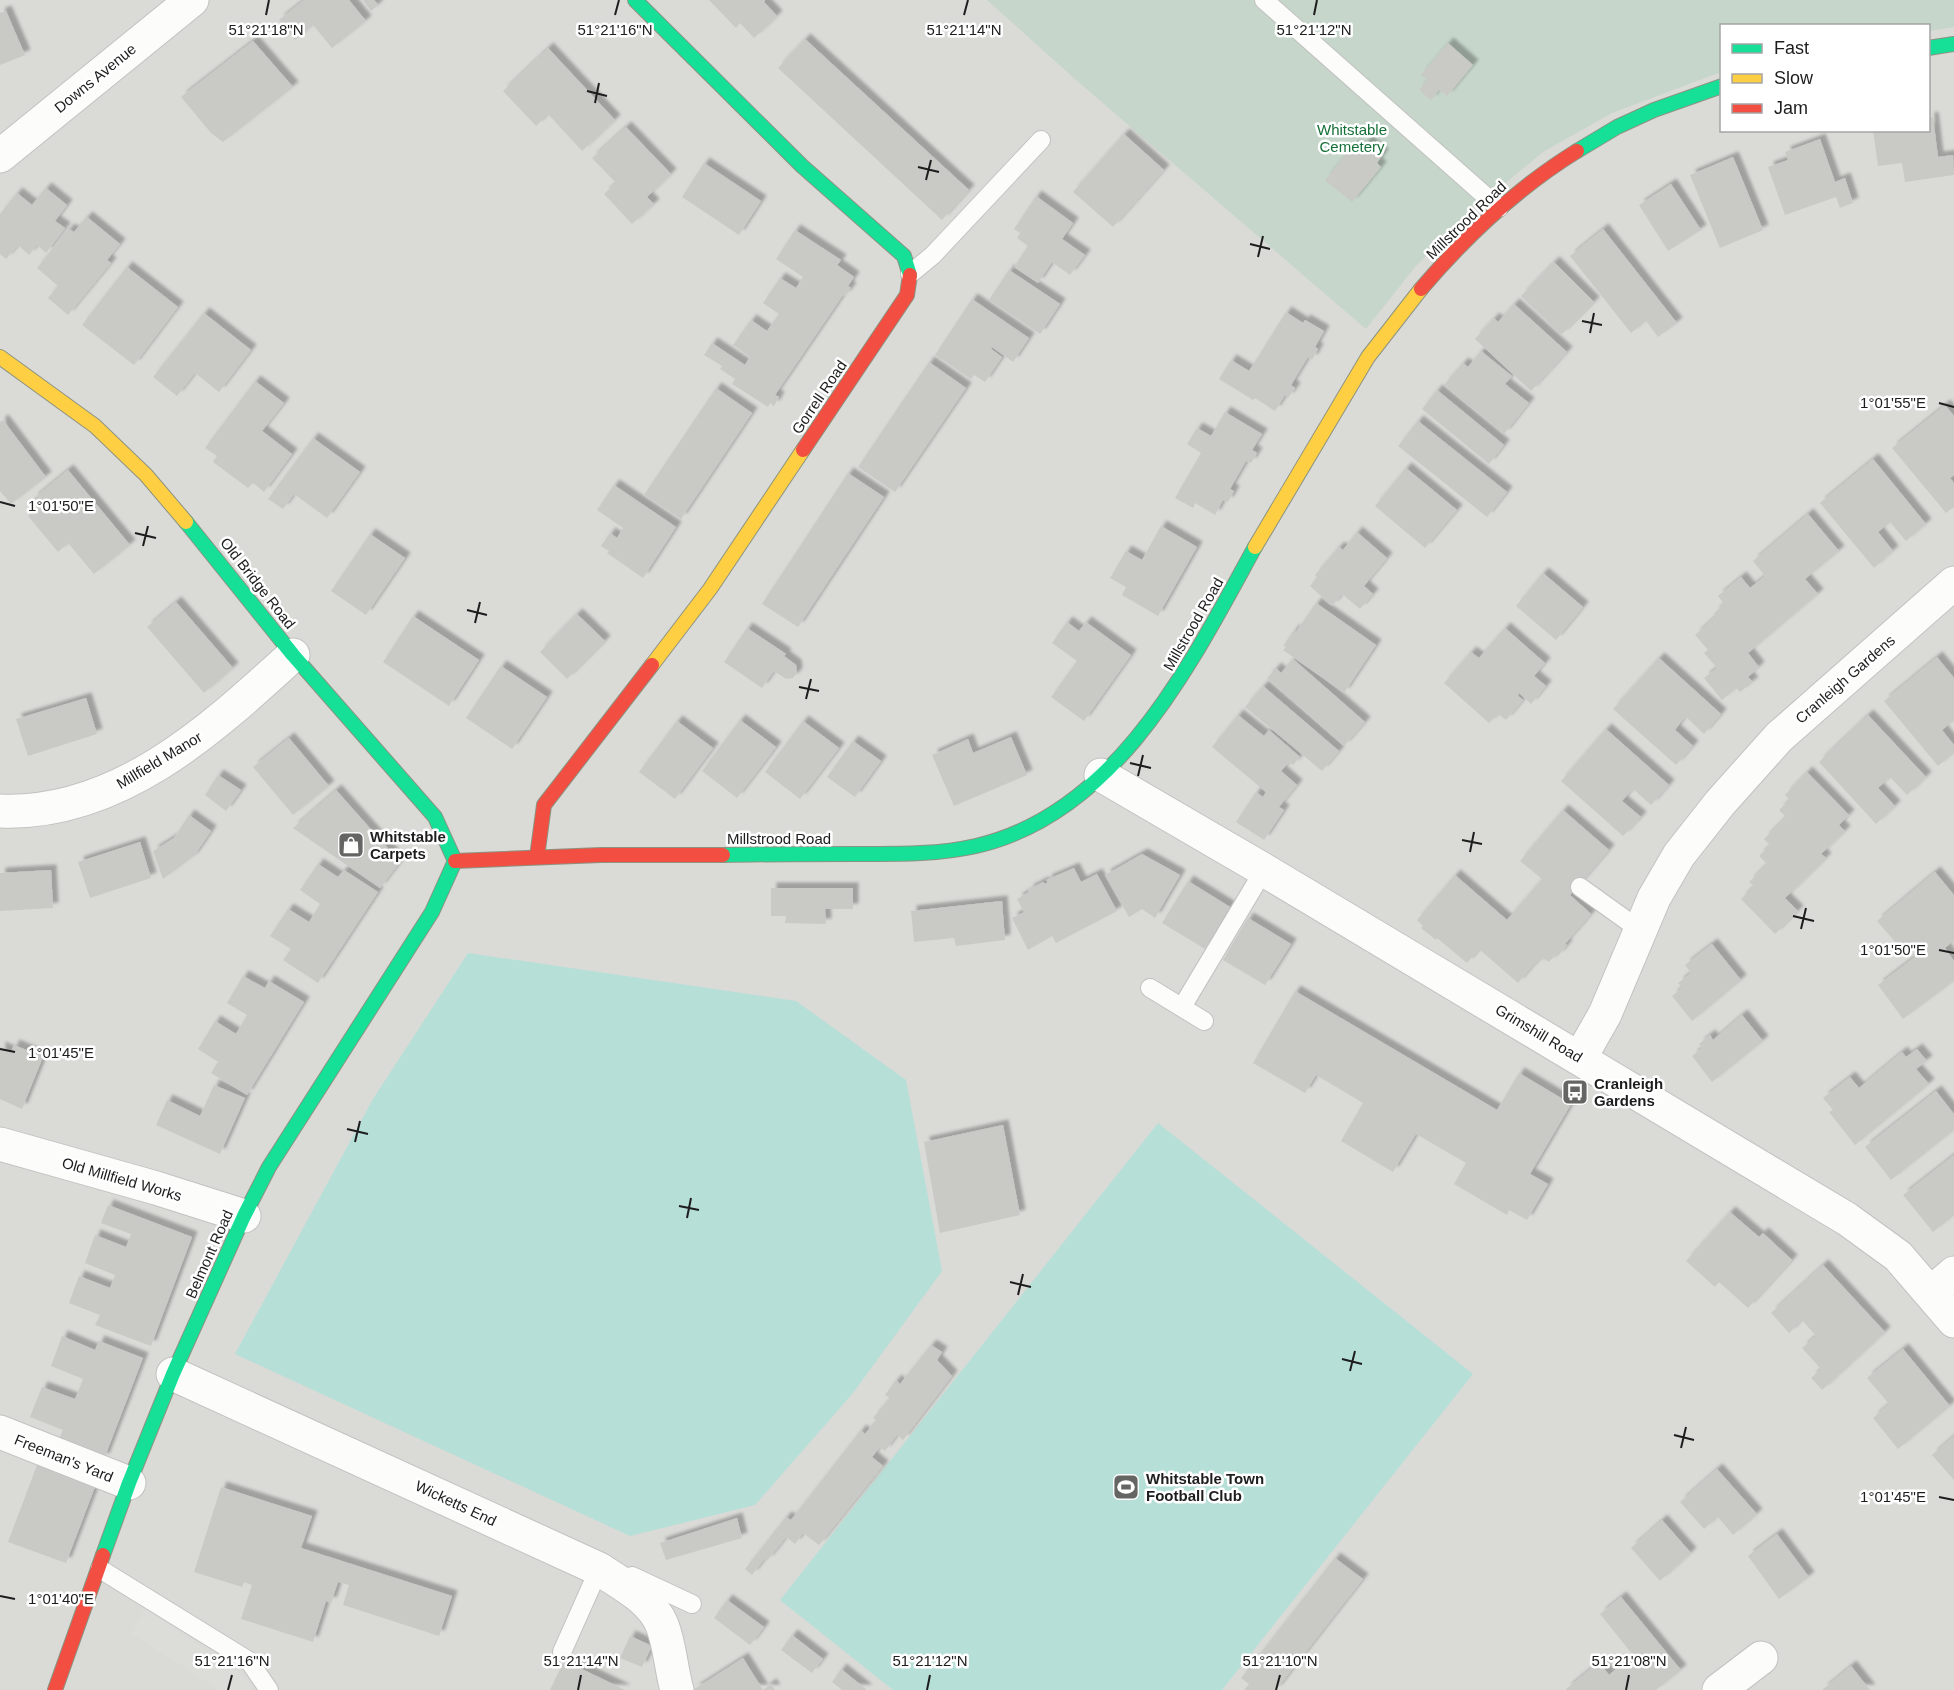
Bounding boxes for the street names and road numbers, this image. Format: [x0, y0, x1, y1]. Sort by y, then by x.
street label: Downs Avenue [51, 40, 139, 116]
street label: Millstrood Road [1423, 178, 1509, 262]
street label: Gorrell Road [788, 357, 850, 437]
street label: Old Bridge Road [217, 534, 299, 632]
street label: Millstrood Road [1160, 575, 1226, 673]
street label: Cranleigh Gardens [1792, 631, 1898, 727]
street label: Millfield Manor [113, 728, 205, 792]
street label: Millstrood Road [727, 830, 831, 847]
street label: Grimshill Road [1492, 1000, 1586, 1066]
street label: Old Millfield Works [60, 1154, 184, 1204]
street label: Belmont Road [182, 1207, 236, 1301]
street label: Freeman's Yard [12, 1430, 116, 1486]
street label: Wicketts End [413, 1477, 499, 1529]

